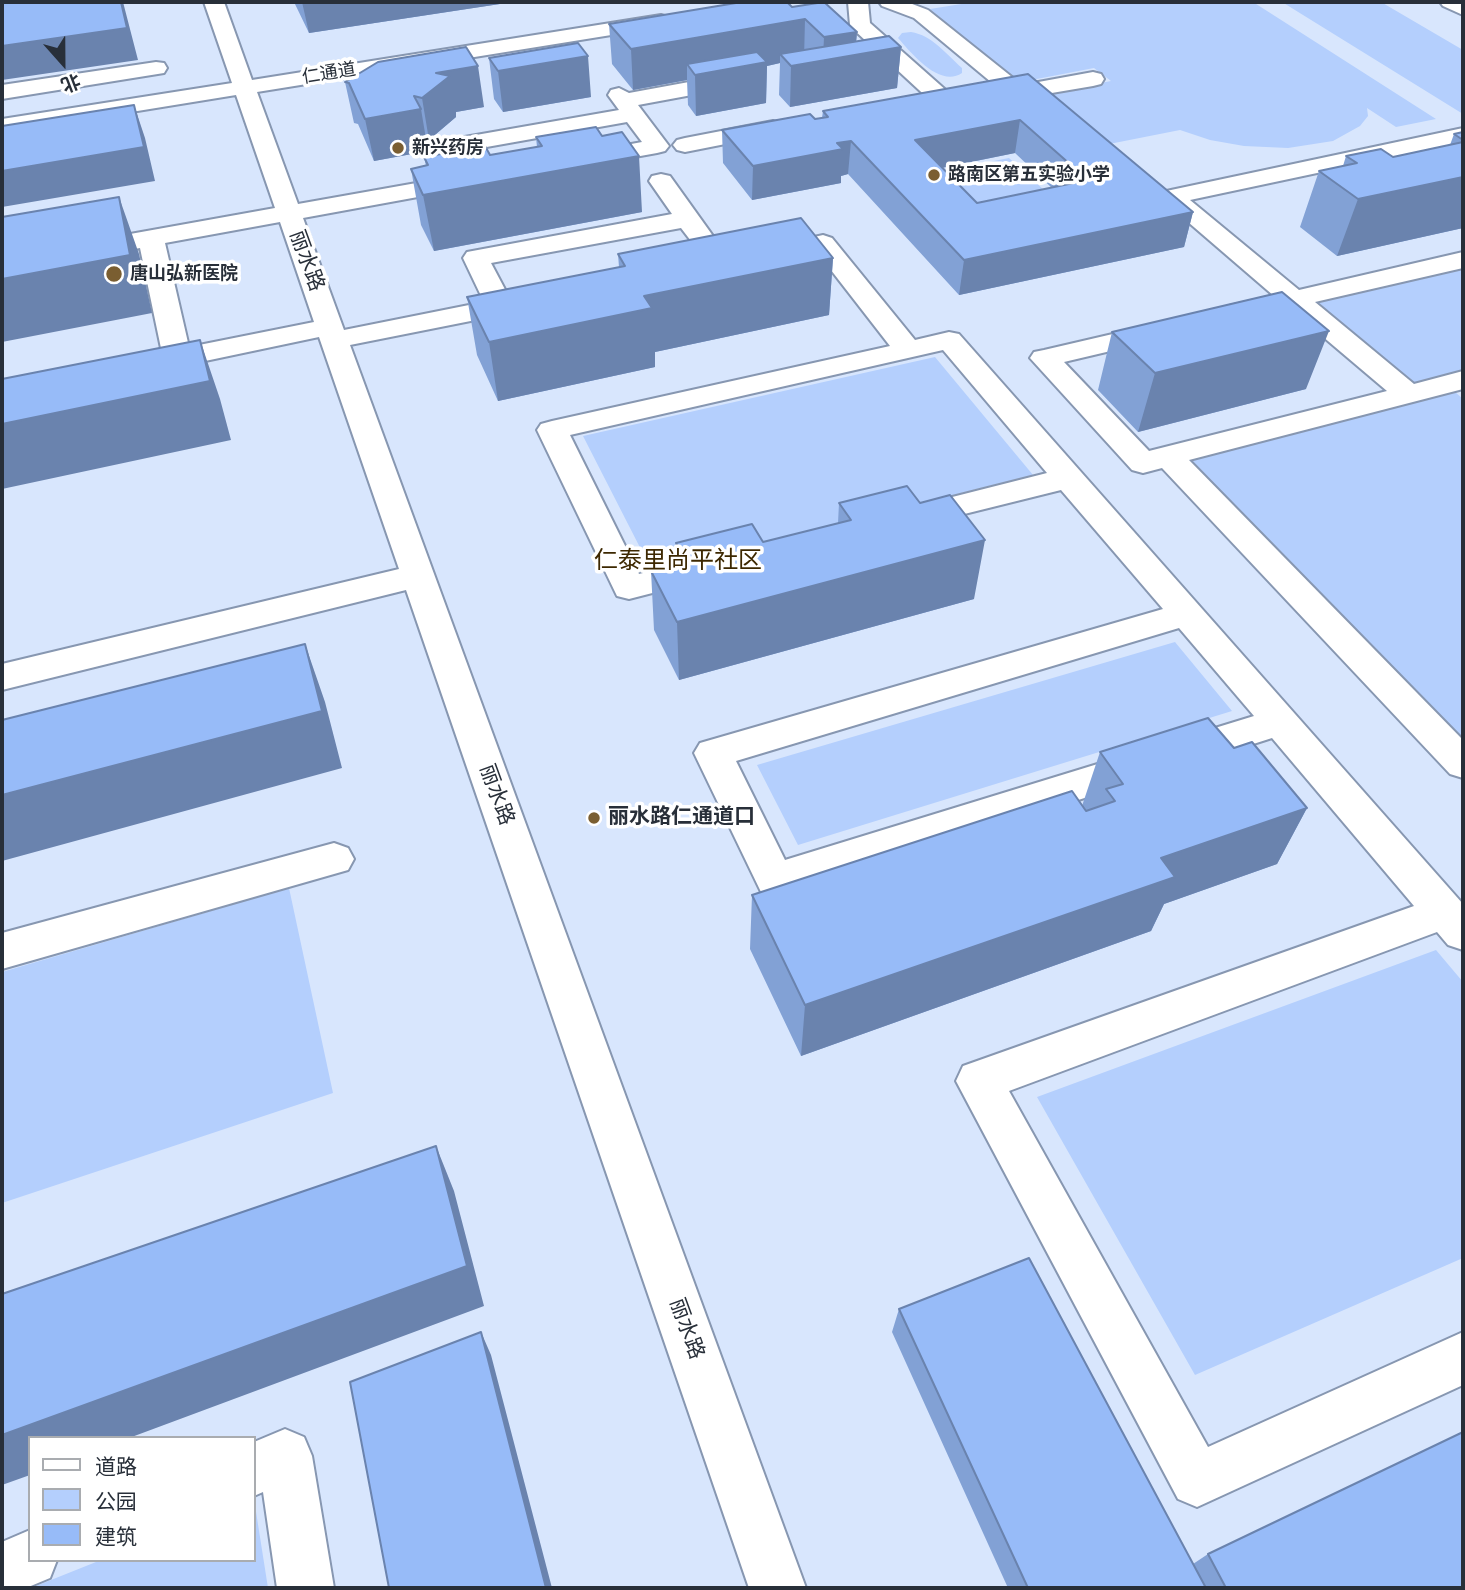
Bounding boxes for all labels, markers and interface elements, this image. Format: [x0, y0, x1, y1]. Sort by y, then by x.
north arrow [28, 28, 98, 98]
street label: 仁通道 [301, 59, 357, 89]
text: 北 [58, 70, 83, 96]
place label: 新兴药房 [412, 137, 484, 159]
marker: 新兴药房 [390, 140, 406, 156]
place label: 路南区第五实验小学 [948, 164, 1110, 186]
marker: 路南区第五实验小学 [926, 167, 942, 183]
street label: 丽水路 [283, 227, 329, 295]
place label: 唐山弘新医院 [130, 263, 238, 285]
marker: 唐山弘新医院 [104, 264, 124, 284]
district label: 仁泰里尚平社区 [594, 548, 762, 576]
street label: 丽水路 [473, 761, 519, 829]
place label: 丽水路仁通道口 [608, 805, 755, 831]
marker: 丽水路仁通道口 [586, 810, 602, 826]
street label: 丽水路 [663, 1295, 709, 1363]
legend [28, 1436, 256, 1562]
text: 道路 [95, 1455, 137, 1479]
text: 公园 [95, 1490, 137, 1514]
text: 建筑 [95, 1525, 137, 1549]

